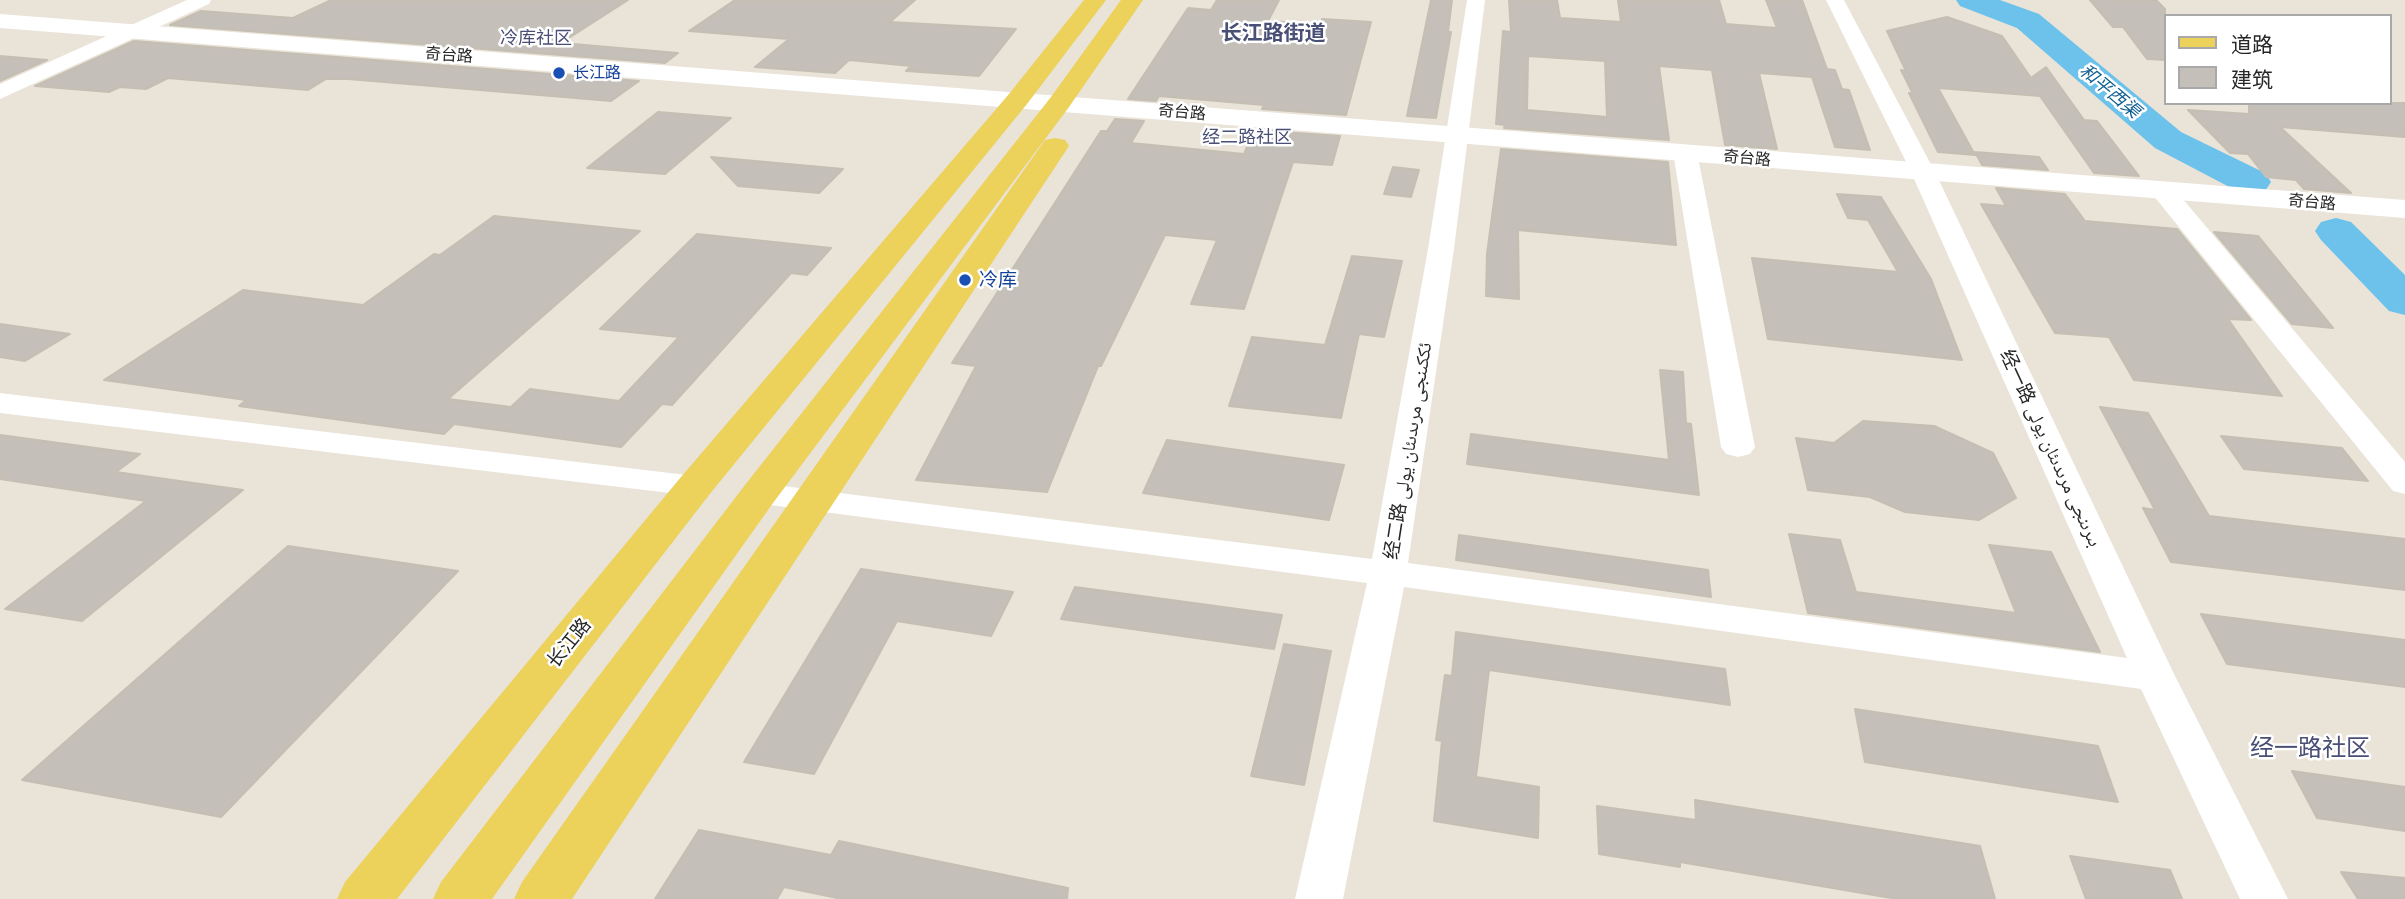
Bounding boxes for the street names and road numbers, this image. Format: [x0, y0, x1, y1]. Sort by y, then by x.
street label: 奇台路 [424, 44, 474, 66]
street label: 奇台路 [1157, 100, 1207, 124]
street label: 奇台路 [1722, 146, 1772, 170]
street label: 奇台路 [2287, 190, 2337, 214]
street label: 经二路 ئككىنجى مرىدىئان يولى [1380, 341, 1436, 561]
street label: 经一路 بىرىنجى مرىدىئان يولى [1995, 346, 2107, 550]
street label: 长江路 [542, 614, 596, 672]

